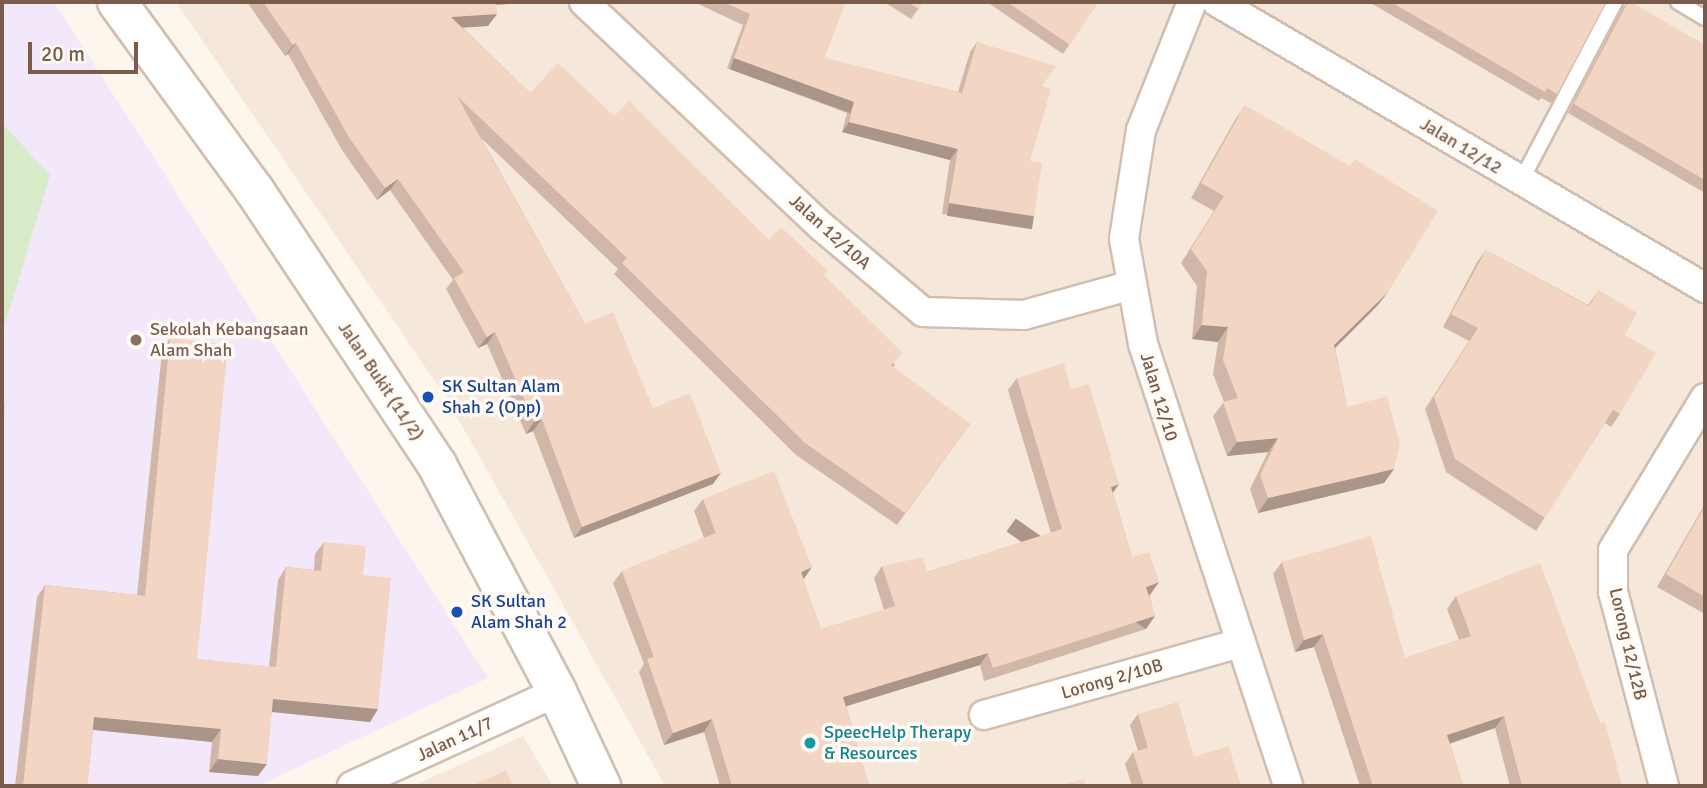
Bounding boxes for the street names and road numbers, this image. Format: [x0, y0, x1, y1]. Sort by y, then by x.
street label: Jalan 12/12 [1416, 113, 1506, 179]
street label: Jalan 12/10A [785, 190, 875, 274]
street label: Jalan Bukit (11/2) [333, 318, 429, 444]
street label: Jalan 12/10 [1135, 350, 1183, 444]
street label: Lorong 12/12B [1605, 586, 1651, 702]
street label: Lorong 2/10B [1059, 654, 1165, 704]
street label: Jalan 11/7 [413, 712, 497, 766]

